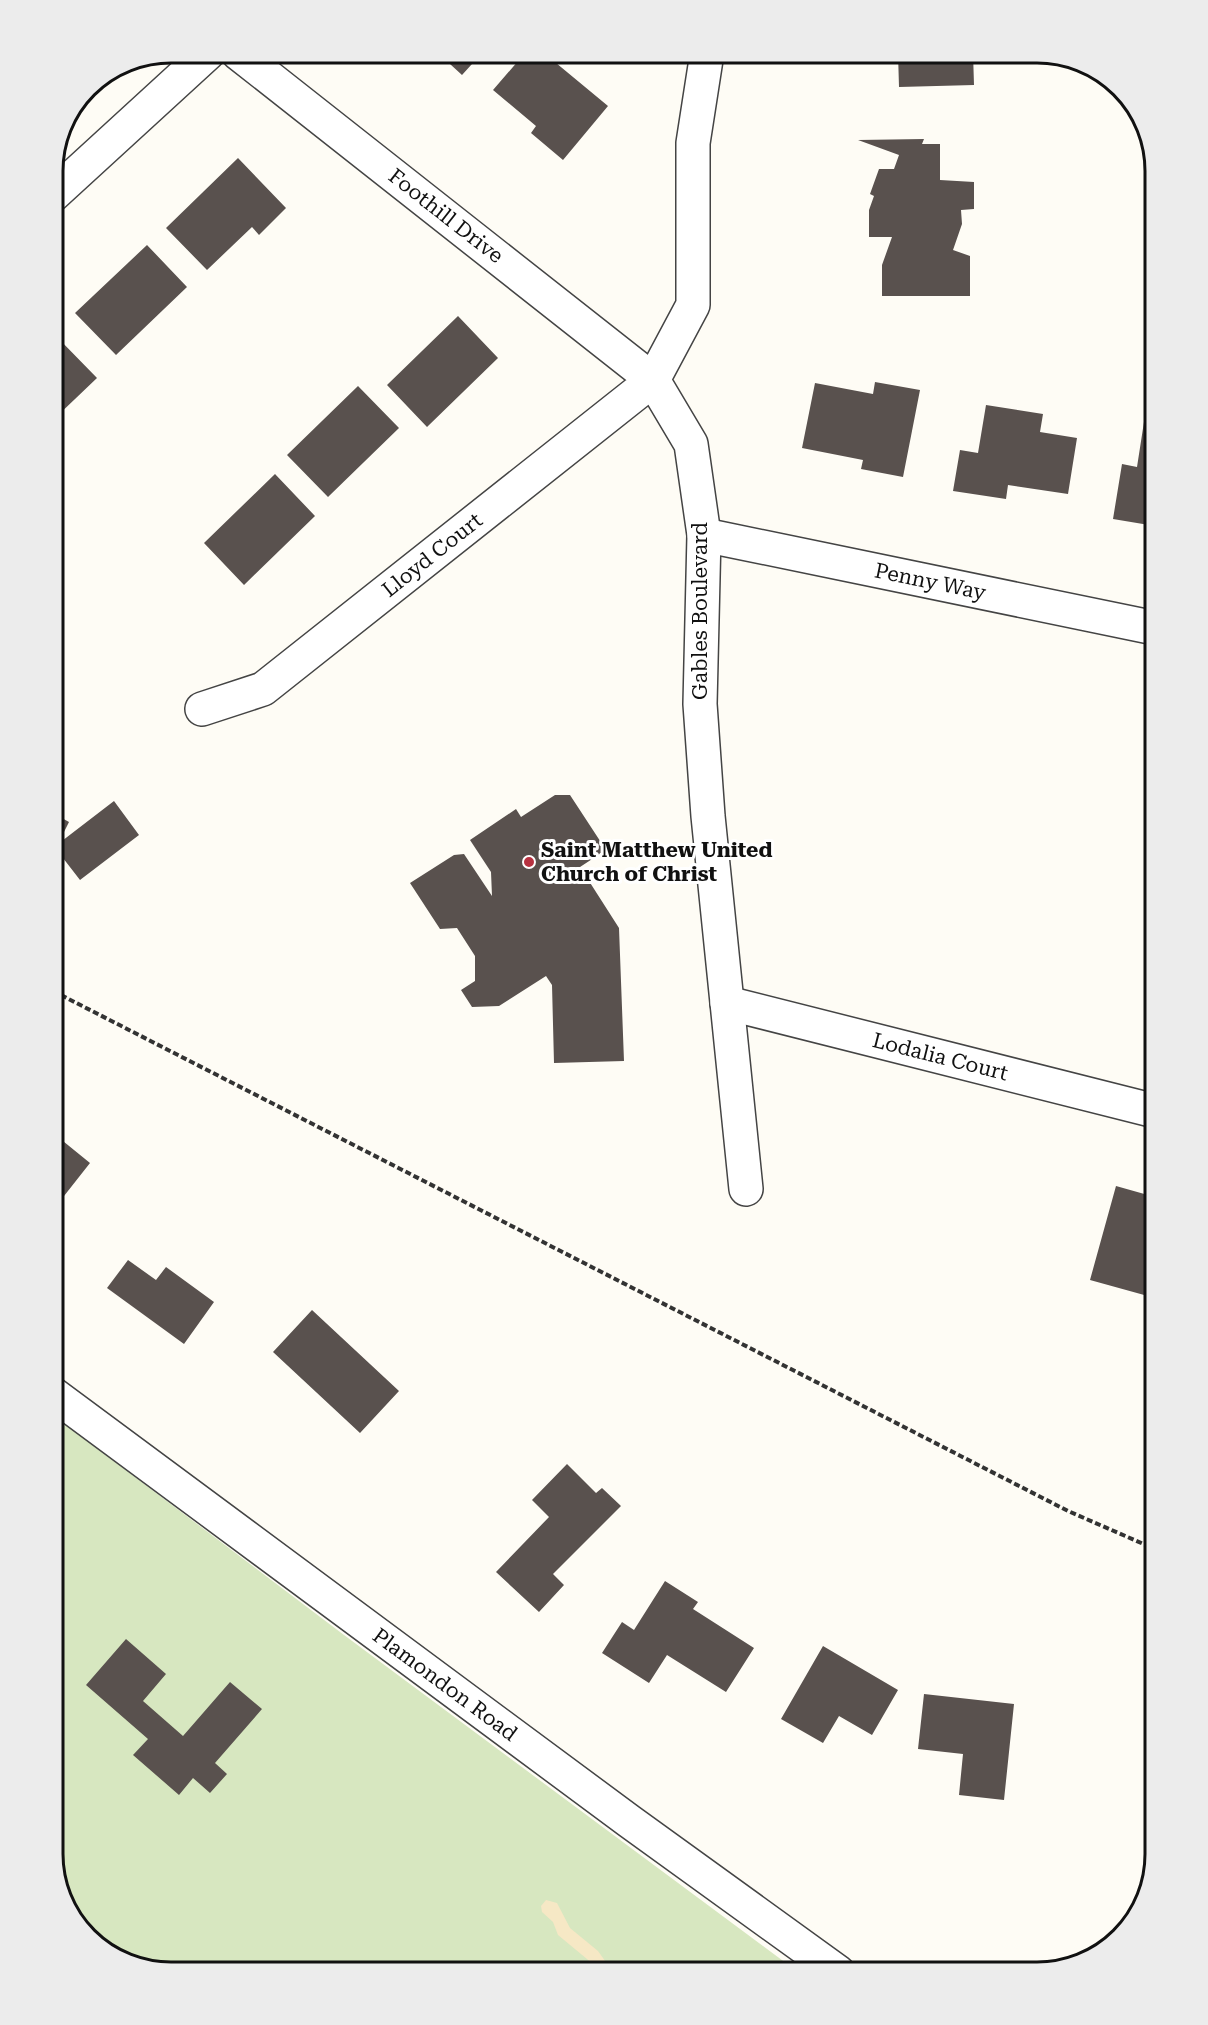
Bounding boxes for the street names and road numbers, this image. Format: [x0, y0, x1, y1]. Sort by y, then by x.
street label: Foothill Drive [384, 164, 508, 268]
street label: Lloyd Court [377, 508, 487, 602]
street label: Gables Boulevard [688, 522, 712, 700]
street label: Penny Way [873, 558, 989, 605]
street label: Lodalia Court [870, 1028, 1011, 1085]
street label: Plamondon Road [368, 1623, 522, 1746]

